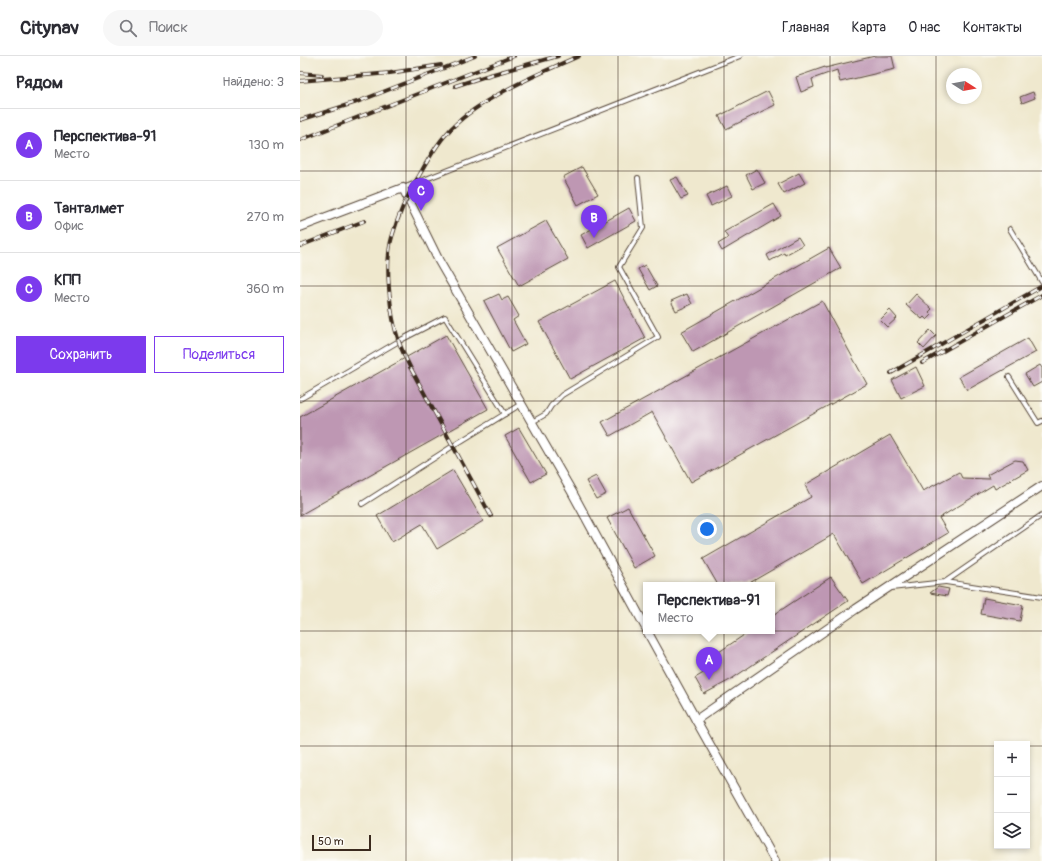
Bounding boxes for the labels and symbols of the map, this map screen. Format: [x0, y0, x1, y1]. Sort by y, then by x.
north arrow [946, 68, 982, 104]
pin: C [408, 178, 434, 211]
pin: B [581, 205, 607, 238]
your location [697, 519, 717, 539]
pin: A [696, 647, 722, 680]
scale bar [312, 833, 371, 852]

